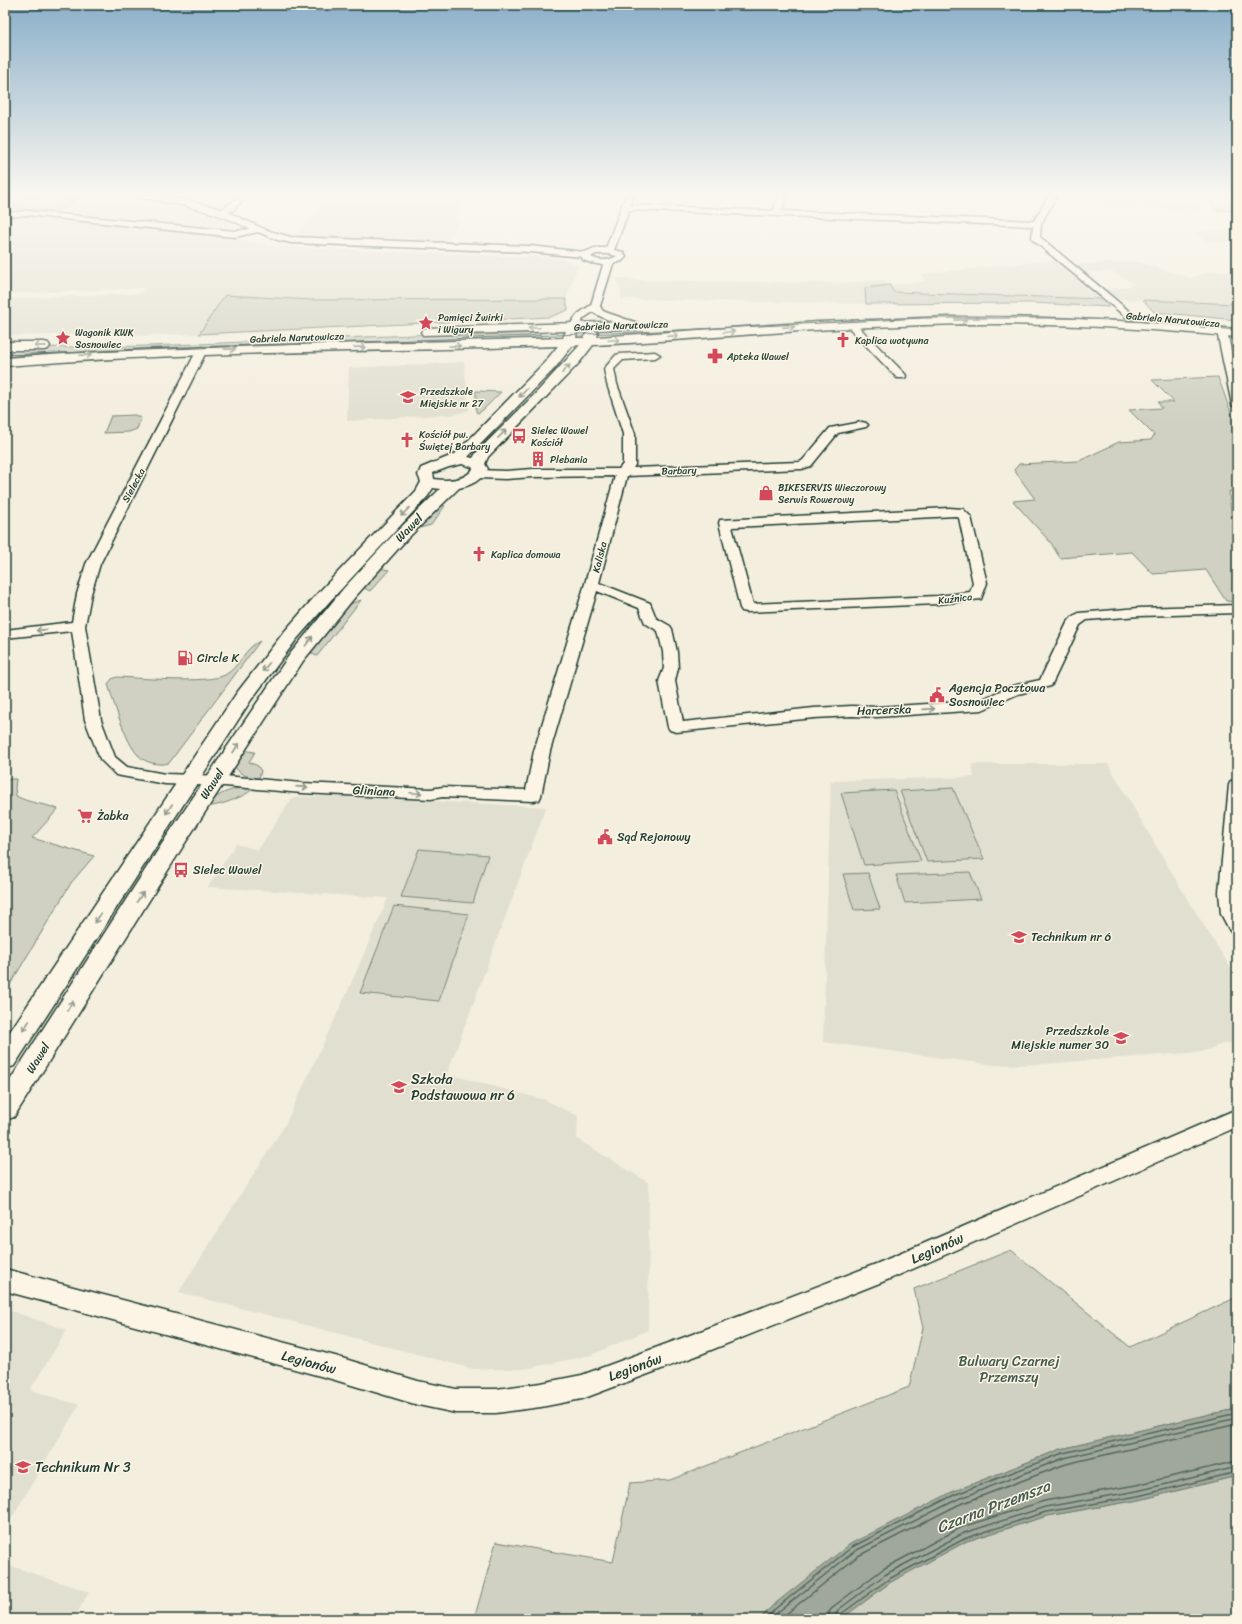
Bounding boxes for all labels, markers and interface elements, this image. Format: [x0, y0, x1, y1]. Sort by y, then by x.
street label: Gabriela Narutowicza [1125, 307, 1221, 333]
place label: Pamięci Żwirki i Wigury [438, 309, 504, 339]
place icon: Pamięci Żwirki i Wigury [417, 314, 435, 332]
street label: Gabriela Narutowicza [574, 315, 668, 337]
one-way arrow [954, 316, 967, 324]
place label: Wagonik KWK Sosnowiec [75, 324, 134, 354]
one-way arrow [528, 324, 541, 332]
one-way arrow [782, 324, 795, 331]
street label: Gabriela Narutowicza [250, 327, 344, 349]
place icon: Wagonik KWK Sosnowiec [54, 329, 72, 347]
one-way arrow [722, 329, 735, 336]
church icon: Kaplica wotywna [834, 331, 852, 349]
place label: Kaplica wotywna [855, 332, 929, 350]
one-way arrow [666, 333, 679, 340]
one-way arrow [607, 336, 620, 344]
one-way arrow [34, 342, 47, 350]
one-way arrow [448, 342, 461, 349]
one-way arrow [353, 343, 366, 351]
one-way arrow [223, 345, 236, 353]
pharmacy icon: Apteka Wawel [706, 347, 724, 365]
place label: Apteka Wawel [726, 348, 790, 366]
one-way arrow [79, 351, 92, 359]
one-way arrow [561, 363, 570, 374]
place label: Przedszkole Miejskie nr 27 [420, 383, 485, 413]
school or university icon: Przedszkole Miejskie nr 27 [399, 388, 417, 406]
one-way arrow [518, 388, 528, 398]
place label: Sielec Wawel Kościół [531, 422, 589, 452]
place label: Kościół pw. Świętej Barbary [419, 426, 491, 456]
bus stop icon: Sielec Wawel Kościół [510, 427, 528, 445]
one-way arrow [497, 430, 507, 439]
church icon: Kościół pw. Świętej Barbary [398, 431, 416, 449]
building icon: Plebania [529, 450, 547, 468]
place label: Plebania [550, 451, 588, 469]
street label: Barbary [661, 461, 698, 481]
street label: Sielecka [117, 465, 151, 506]
place label: BIKESERVIS Wieczorowy Serwis Rowerowy [778, 479, 887, 509]
shop icon: BIKESERVIS Wieczorowy Serwis Rowerowy [757, 484, 775, 502]
one-way arrow [400, 507, 410, 517]
street label: Wawel [390, 508, 429, 548]
street label: Kaliska [587, 540, 613, 575]
church icon: Kaplica domowa [470, 545, 488, 563]
place label: Kaplica domowa [491, 546, 561, 564]
street label: Kuźnica [937, 588, 973, 610]
one-way arrow [35, 626, 48, 633]
one-way arrow [305, 635, 313, 646]
place label: Circle K [197, 647, 239, 669]
fuel station icon: Circle K [176, 649, 194, 667]
one-way arrow [262, 662, 271, 673]
place label: Agencja Pocztowa Sosnowiec [948, 677, 1046, 713]
public building icon: Agencja Pocztowa Sosnowiec [928, 686, 946, 704]
street label: Harcerska [856, 698, 912, 722]
one-way arrow [922, 705, 935, 712]
one-way arrow [232, 742, 240, 754]
street label: Wawel [194, 764, 231, 804]
street label: Gliniana [352, 779, 396, 803]
one-way arrow [295, 784, 308, 791]
one-way arrow [409, 790, 422, 797]
one-way arrow [165, 803, 173, 814]
place label: Żabka [97, 805, 130, 827]
supermarket icon: Żabka [76, 807, 94, 825]
place label: Sąd Rejonowy [617, 826, 691, 848]
public building icon: Sąd Rejonowy [596, 828, 614, 846]
place label: Sielec Wawel [193, 859, 262, 881]
bus stop icon: Sielec Wawel [172, 861, 190, 879]
one-way arrow [137, 891, 145, 903]
one-way arrow [94, 912, 102, 923]
place label: Technikum nr 6 [1031, 926, 1112, 948]
school or university icon: Technikum nr 6 [1010, 928, 1028, 946]
one-way arrow [67, 1000, 75, 1012]
one-way arrow [22, 1020, 30, 1032]
place label: Przedszkole Miejskie numer 30 [1011, 1020, 1109, 1056]
school or university icon: Przedszkole Miejskie numer 30 [1112, 1029, 1130, 1047]
street label: Wawel [20, 1038, 56, 1078]
place label: Szkoła Podstawowa nr 6 [411, 1067, 515, 1108]
school or university icon: Szkoła Podstawowa nr 6 [390, 1078, 408, 1096]
street label: Legionów [907, 1226, 968, 1271]
street label: Legionów [279, 1343, 339, 1382]
street label: Legionów [605, 1346, 666, 1389]
park label: Bulwary Czarnej Przemszy [958, 1349, 1060, 1390]
place label: Technikum Nr 3 [35, 1455, 131, 1480]
school or university icon: Technikum Nr 3 [14, 1458, 32, 1476]
water label: Czarna Przemsza [932, 1471, 1056, 1541]

